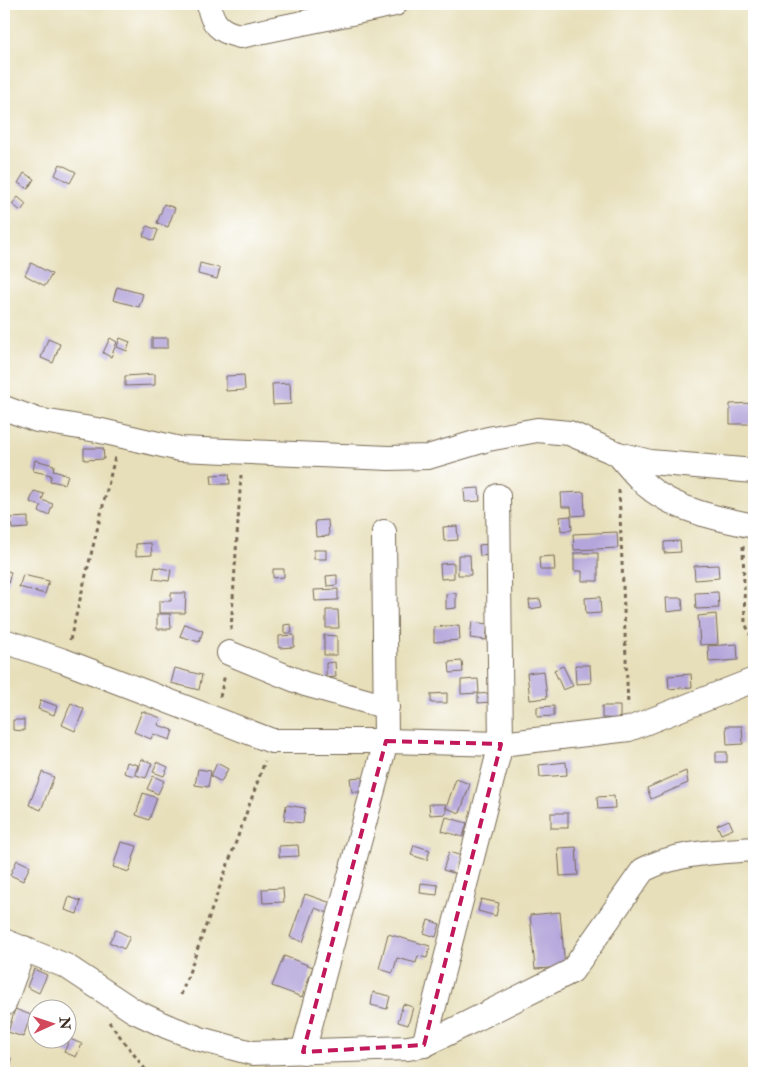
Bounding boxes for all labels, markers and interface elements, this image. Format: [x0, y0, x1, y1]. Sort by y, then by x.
north arrow [28, 1000, 78, 1050]
text: N [56, 1016, 73, 1031]

